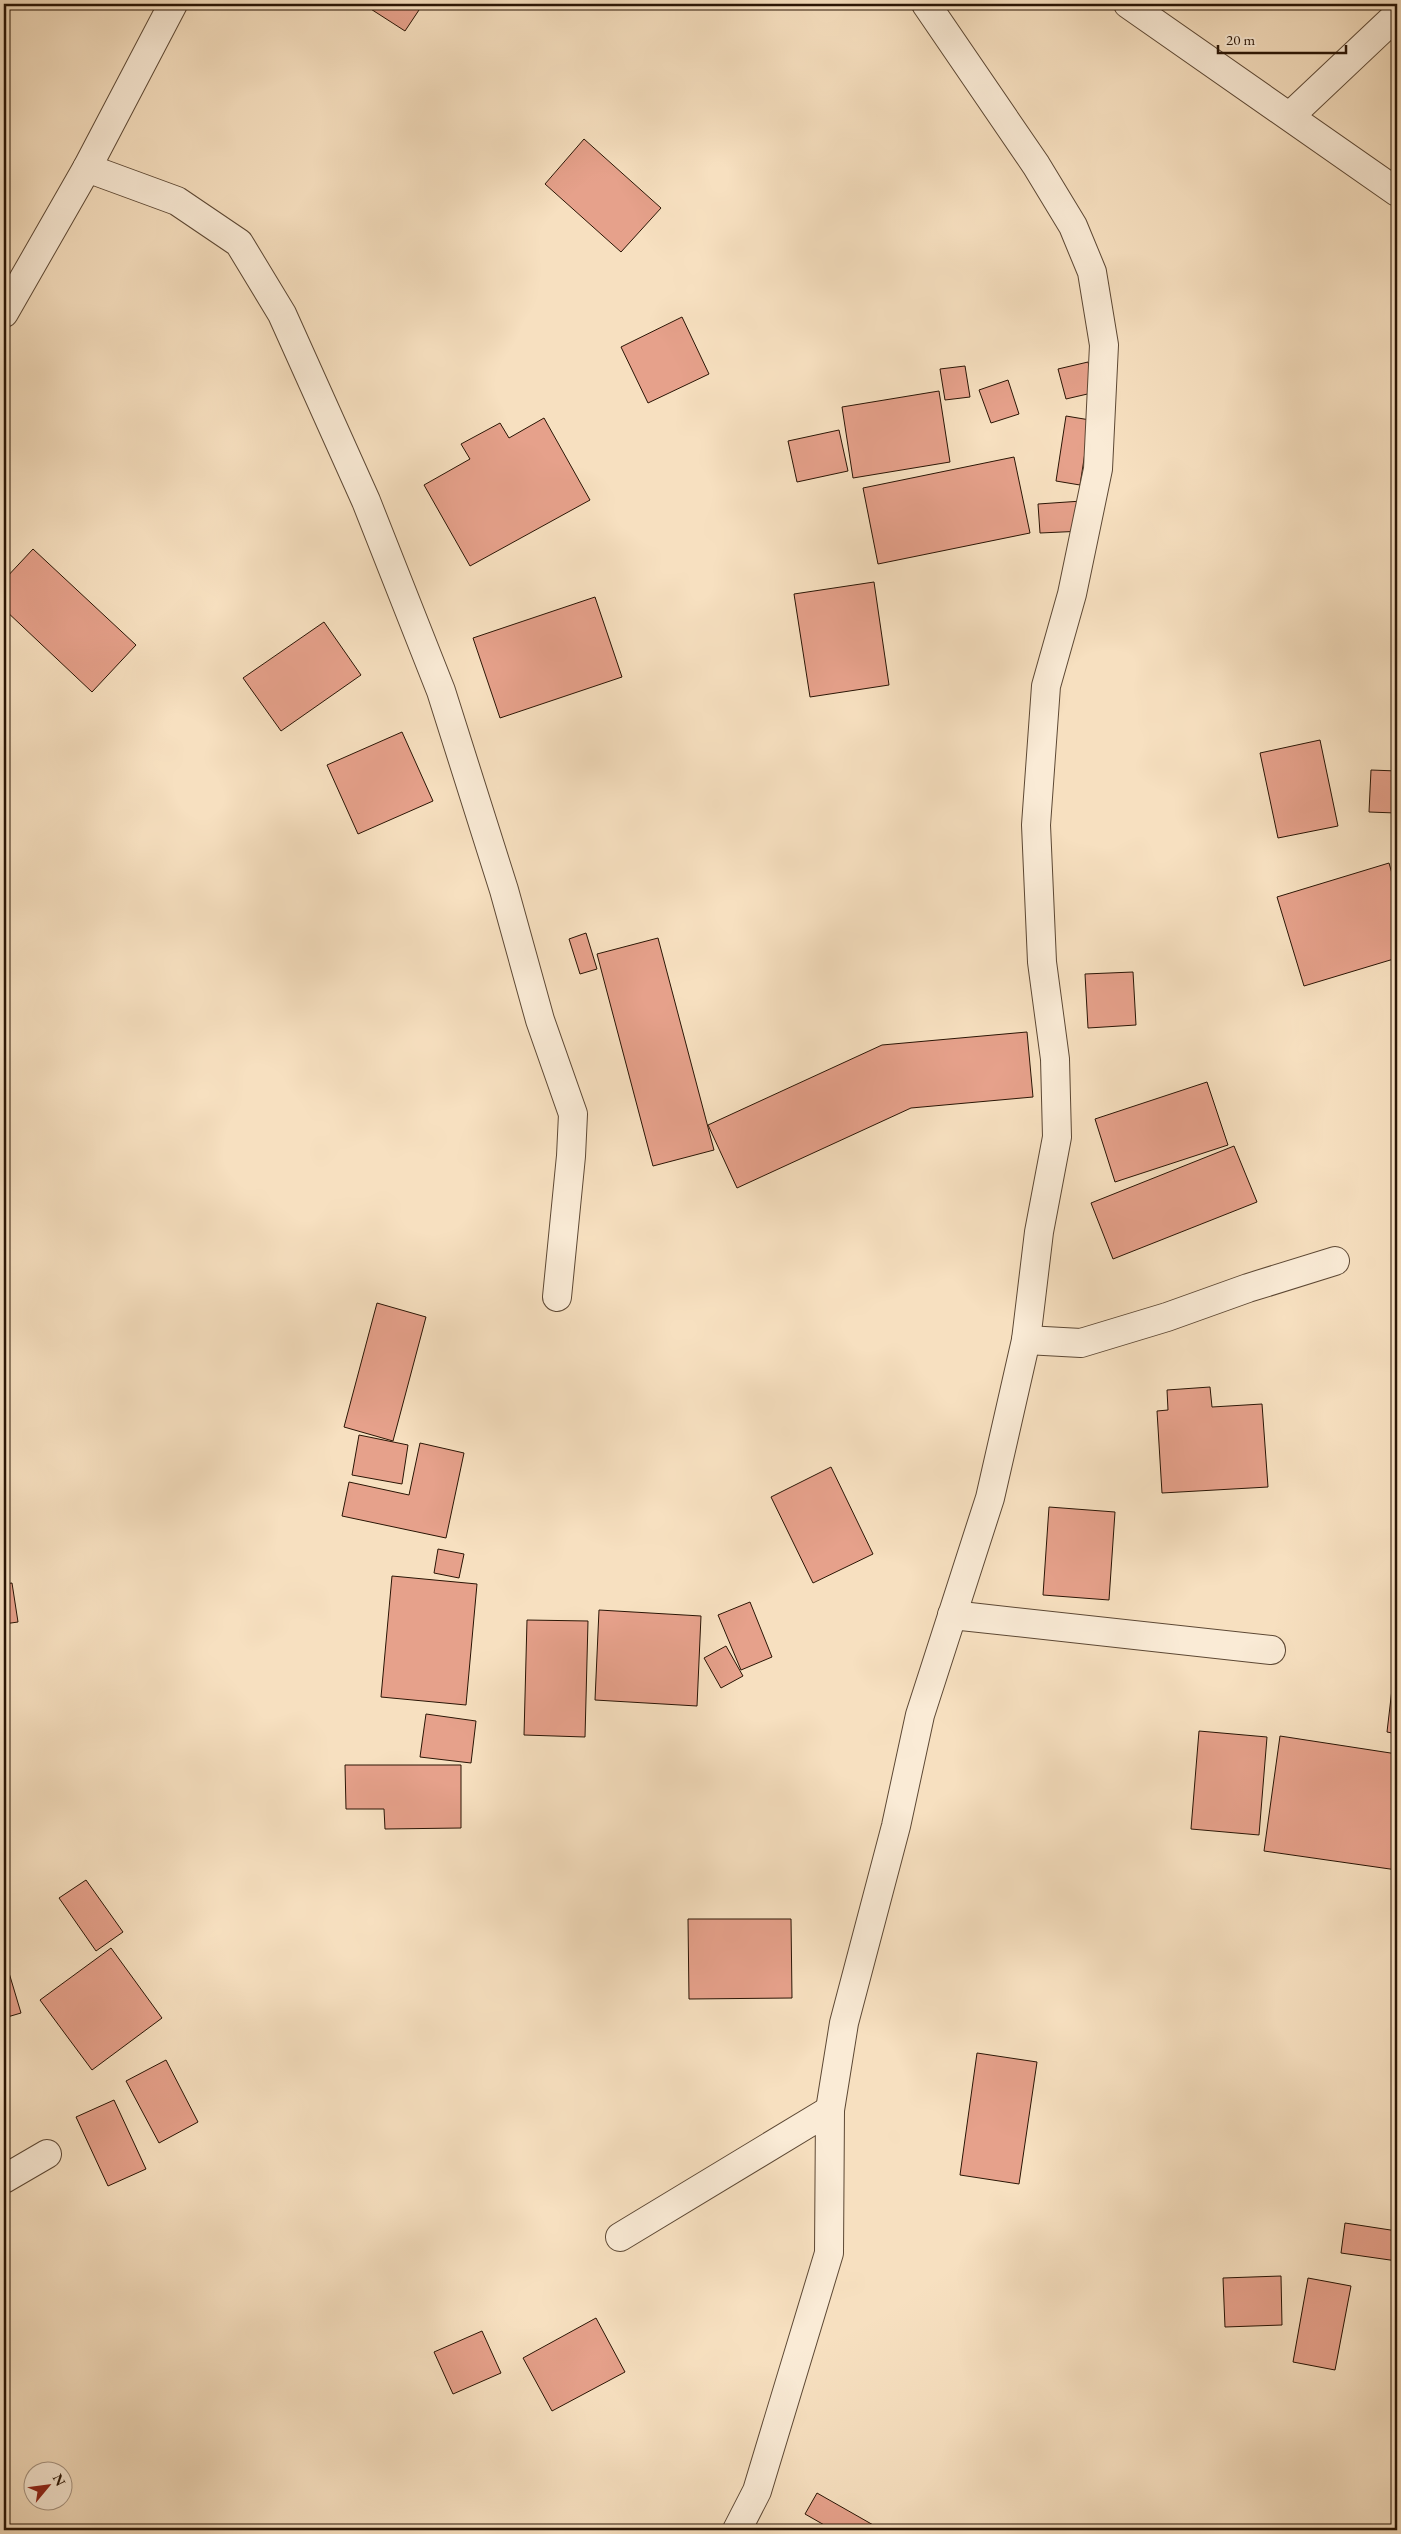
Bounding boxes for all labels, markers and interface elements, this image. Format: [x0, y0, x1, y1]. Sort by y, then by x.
scale bar [1218, 22, 1346, 54]
text: 20 m [1226, 30, 1255, 49]
north arrow [22, 2462, 72, 2512]
text: N [49, 2470, 70, 2490]

